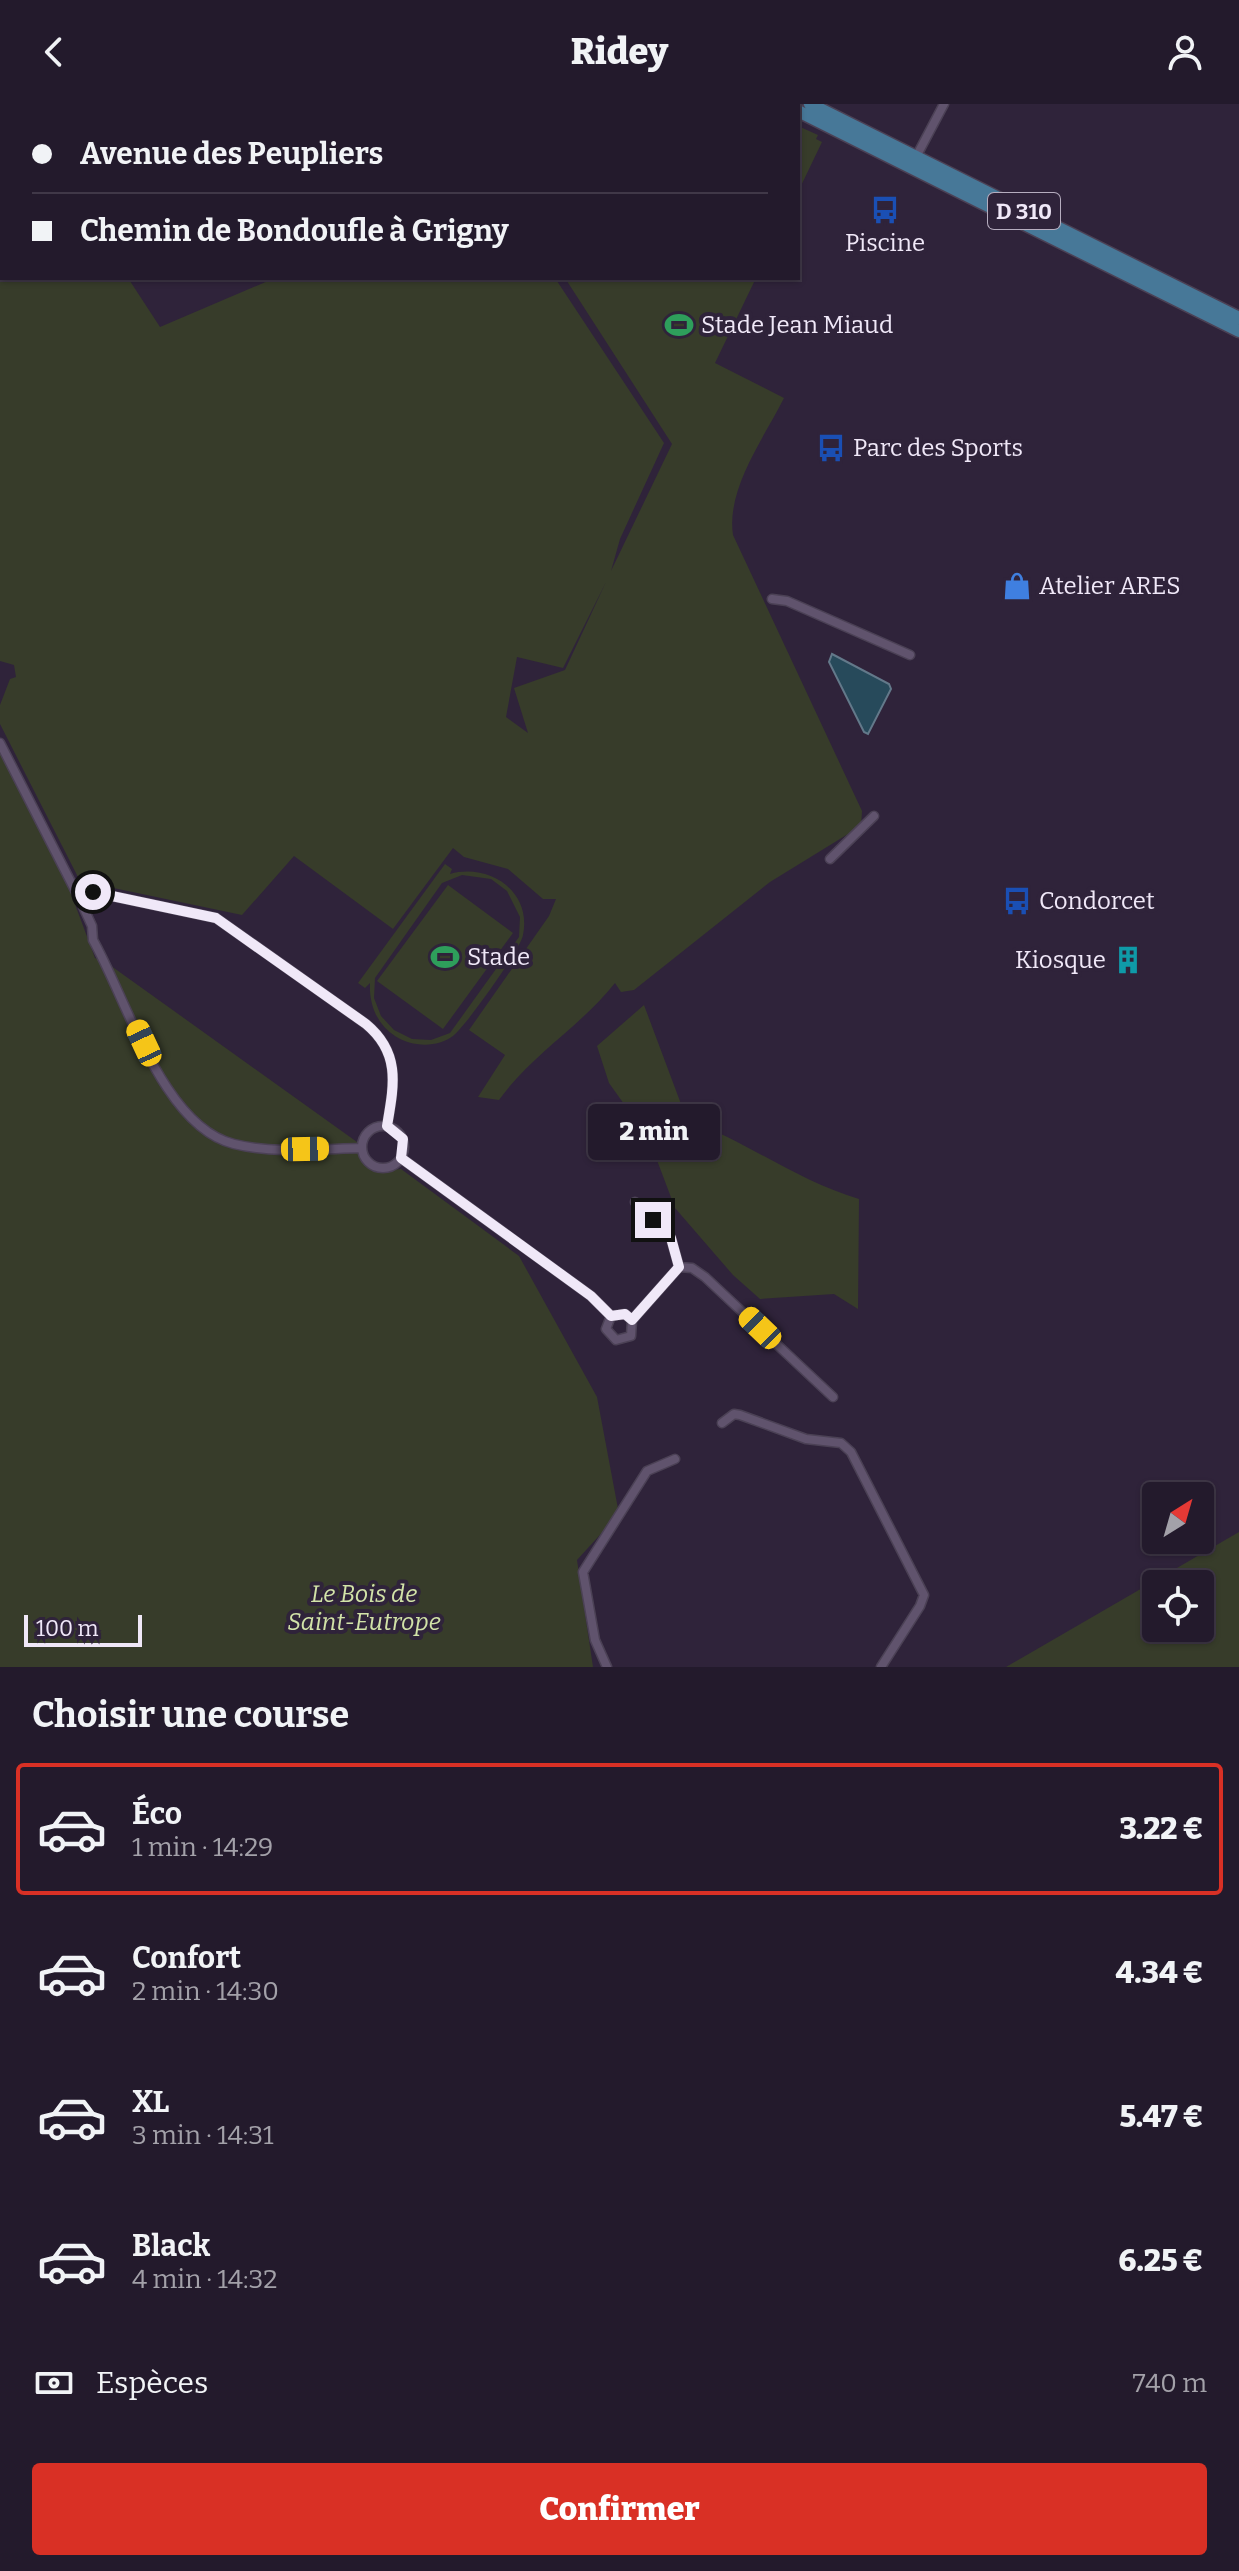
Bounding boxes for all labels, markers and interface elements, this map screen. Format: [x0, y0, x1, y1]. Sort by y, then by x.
icon: back [32, 30, 76, 74]
text: Ridey [571, 30, 668, 74]
icon: person [1163, 30, 1207, 74]
text: Avenue des Peupliers [80, 136, 383, 172]
road number: D 310 [988, 193, 1060, 229]
bus stop icon: Piscine [870, 195, 900, 225]
text: Chemin de Bondoufle à Grigny [80, 213, 509, 249]
place label: Piscine [845, 229, 925, 257]
sports icon: Stade Jean Miaud [664, 310, 694, 340]
place label: Stade Jean Miaud [701, 311, 893, 339]
bus stop icon: Parc des Sports [816, 433, 846, 463]
place label: Parc des Sports [853, 434, 1023, 462]
shop icon: Atelier ARES [1002, 571, 1032, 601]
place label: Atelier ARES [1039, 572, 1181, 600]
route start [75, 874, 111, 910]
bus stop icon: Condorcet [1002, 886, 1032, 916]
place label: Condorcet [1039, 887, 1155, 915]
sports icon: Stade [430, 942, 460, 972]
place label: Stade [467, 943, 530, 971]
building icon: Kiosque [1113, 945, 1143, 975]
place label: Kiosque [1015, 946, 1106, 974]
car [123, 1016, 165, 1070]
callout: 2 min [587, 1104, 719, 1160]
text: 2 min [619, 1116, 689, 1147]
car [281, 1137, 329, 1161]
route end [635, 1202, 671, 1238]
car [734, 1303, 786, 1353]
north arrow [1142, 1482, 1214, 1554]
map controls [1142, 1482, 1214, 1642]
button: locate [1142, 1570, 1214, 1642]
park label: Le Bois de Saint-Eutrope [287, 1580, 441, 1636]
scale bar [24, 1611, 142, 1647]
text: 100 m [36, 1615, 99, 1642]
text: Choisir une course [32, 1693, 349, 1737]
icon: car [36, 1793, 108, 1865]
text: Éco [132, 1796, 182, 1832]
text: 3.22 € [1120, 1811, 1203, 1847]
text: 1 min · 14:29 [132, 1832, 273, 1863]
icon: car [36, 1937, 108, 2009]
text: Confort [132, 1940, 241, 1976]
text: 4.34 € [1116, 1955, 1203, 1991]
text: 2 min · 14:30 [132, 1976, 279, 2007]
icon: car [36, 2081, 108, 2153]
text: XL [132, 2084, 169, 2120]
text: 5.47 € [1120, 2099, 1203, 2135]
text: 3 min · 14:31 [132, 2120, 274, 2151]
icon: car [36, 2225, 108, 2297]
text: Black [132, 2228, 210, 2264]
text: 6.25 € [1119, 2243, 1203, 2279]
text: 4 min · 14:32 [132, 2264, 277, 2295]
icon: cash [32, 2361, 76, 2405]
text: Espèces [96, 2365, 208, 2401]
text: 740 m [1132, 2368, 1207, 2399]
button: Confirmer [32, 2463, 1207, 2555]

